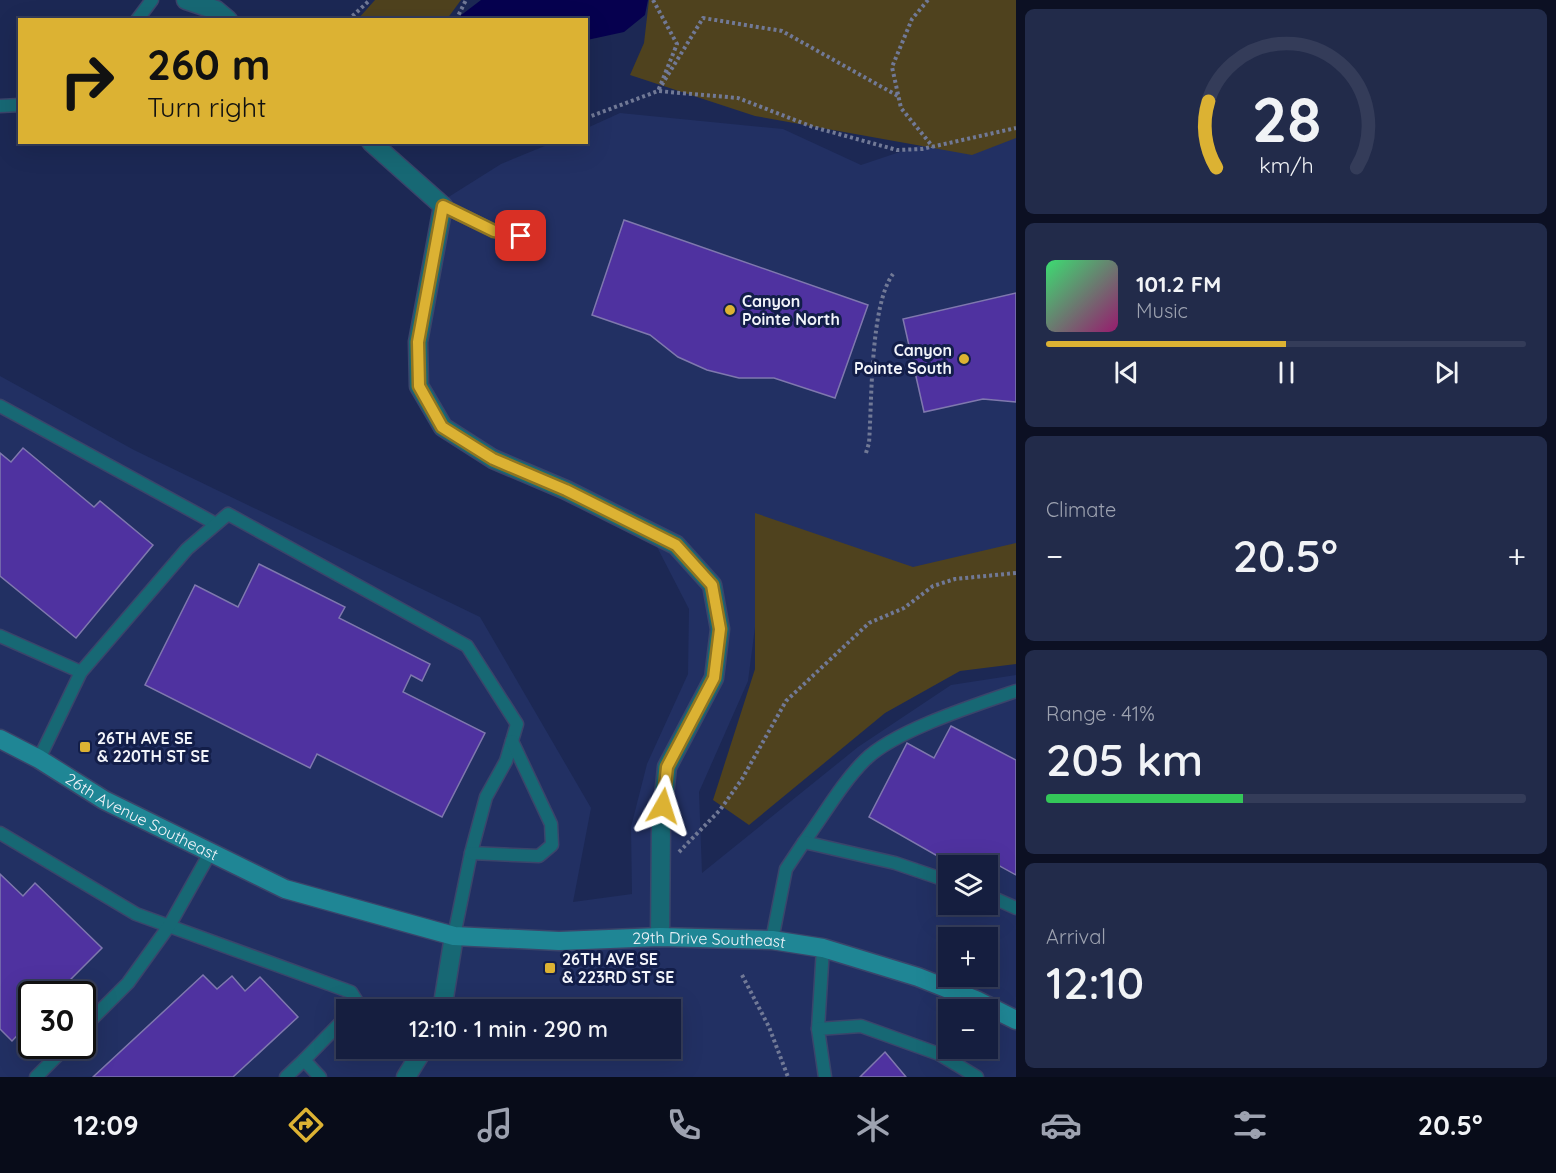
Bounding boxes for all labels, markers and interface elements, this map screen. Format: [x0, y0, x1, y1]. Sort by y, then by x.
text: 260 m [147, 38, 270, 91]
icon: right [48, 42, 126, 120]
text: 28 [1251, 80, 1321, 158]
text: Turn right [147, 90, 266, 124]
text: km/h [1259, 153, 1313, 179]
pin [495, 210, 546, 261]
icon: arrive [504, 219, 537, 252]
text: 101.2 FM [1136, 270, 1221, 298]
place label: Canyon Pointe North [742, 291, 840, 329]
text: Music [1136, 298, 1188, 323]
marker: Canyon Pointe North [723, 303, 737, 317]
place label: Canyon Pointe South [854, 340, 952, 378]
marker: Canyon Pointe South [957, 352, 971, 366]
icon: previous [1110, 356, 1143, 389]
icon: pause [1270, 356, 1303, 389]
icon: next [1430, 356, 1463, 389]
text: Climate [1046, 497, 1116, 522]
text: 20.5° [1233, 527, 1338, 583]
text: − [1046, 535, 1063, 576]
text: + [1507, 535, 1526, 576]
text: Range · 41% [1046, 701, 1155, 726]
place label: 26TH AVE SE & 220TH ST SE [97, 728, 209, 766]
text: 205 km [1046, 731, 1203, 787]
marker: 26TH AVE SE & 220TH ST SE [78, 740, 92, 754]
street label: 26th Avenue Southeast [62, 768, 222, 865]
position arrow [631, 774, 695, 838]
map controls [938, 855, 998, 1059]
button: layers [938, 855, 998, 915]
text: Arrival [1046, 924, 1106, 949]
street label: 29th Drive Southeast [632, 927, 787, 952]
button: + [938, 927, 998, 987]
place label: 26TH AVE SE & 223RD ST SE [562, 949, 674, 987]
text: 12:10 [1046, 954, 1144, 1010]
marker: 26TH AVE SE & 223RD ST SE [543, 961, 557, 975]
speed limit sign: 30 [18, 981, 96, 1059]
button: − [938, 999, 998, 1059]
text: 12:10 · 1 min · 290 m [409, 1015, 608, 1043]
icon: directions [285, 1104, 327, 1146]
icon: music [474, 1104, 516, 1146]
icon: phone [663, 1104, 705, 1146]
icon: climate [852, 1104, 894, 1146]
icon: car [1040, 1104, 1082, 1146]
icon: filters [1229, 1104, 1271, 1146]
text: 12:09 [73, 1108, 139, 1142]
text: 20.5° [1418, 1108, 1483, 1142]

